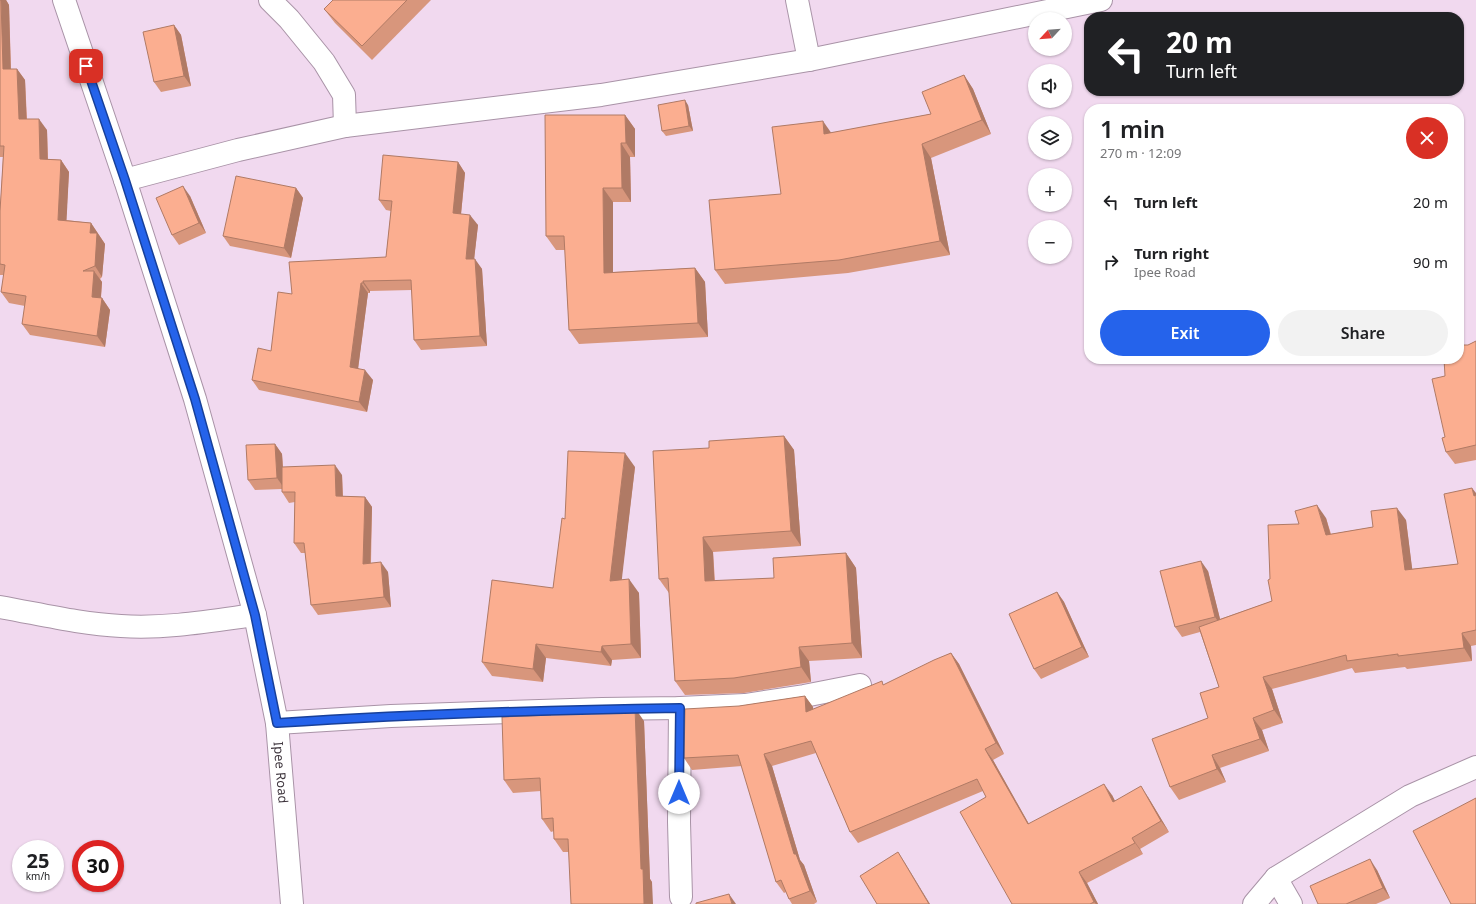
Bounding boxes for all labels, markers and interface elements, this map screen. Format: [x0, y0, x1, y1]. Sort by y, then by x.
north arrow [1028, 12, 1072, 56]
map controls [1028, 12, 1072, 264]
text: 20 m [1166, 23, 1233, 61]
icon: left [1100, 28, 1152, 80]
pin [69, 49, 103, 83]
icon: arrive [75, 55, 97, 77]
text: Turn left [1166, 59, 1237, 83]
button: sound [1028, 64, 1072, 108]
text: 1 min [1100, 112, 1165, 145]
button: layers [1028, 116, 1072, 160]
button: close [1406, 117, 1448, 159]
text: 270 m · 12:09 [1100, 144, 1181, 162]
button: + [1028, 168, 1072, 212]
icon: left [1100, 191, 1122, 213]
text: Turn left [1134, 192, 1198, 212]
text: 20 m [1413, 192, 1448, 212]
button: − [1028, 220, 1072, 264]
text: Turn right [1134, 243, 1209, 263]
icon: right [1100, 251, 1122, 273]
text: 90 m [1413, 252, 1448, 272]
text: Ipee Road [1134, 263, 1196, 281]
button: Exit [1100, 310, 1270, 356]
button: Share [1278, 310, 1448, 356]
street label: Ipee Road [270, 741, 293, 804]
position arrow [658, 772, 700, 814]
speed limit sign: 30 [72, 840, 124, 892]
text: 25 [27, 847, 49, 874]
text: km/h [26, 869, 50, 883]

